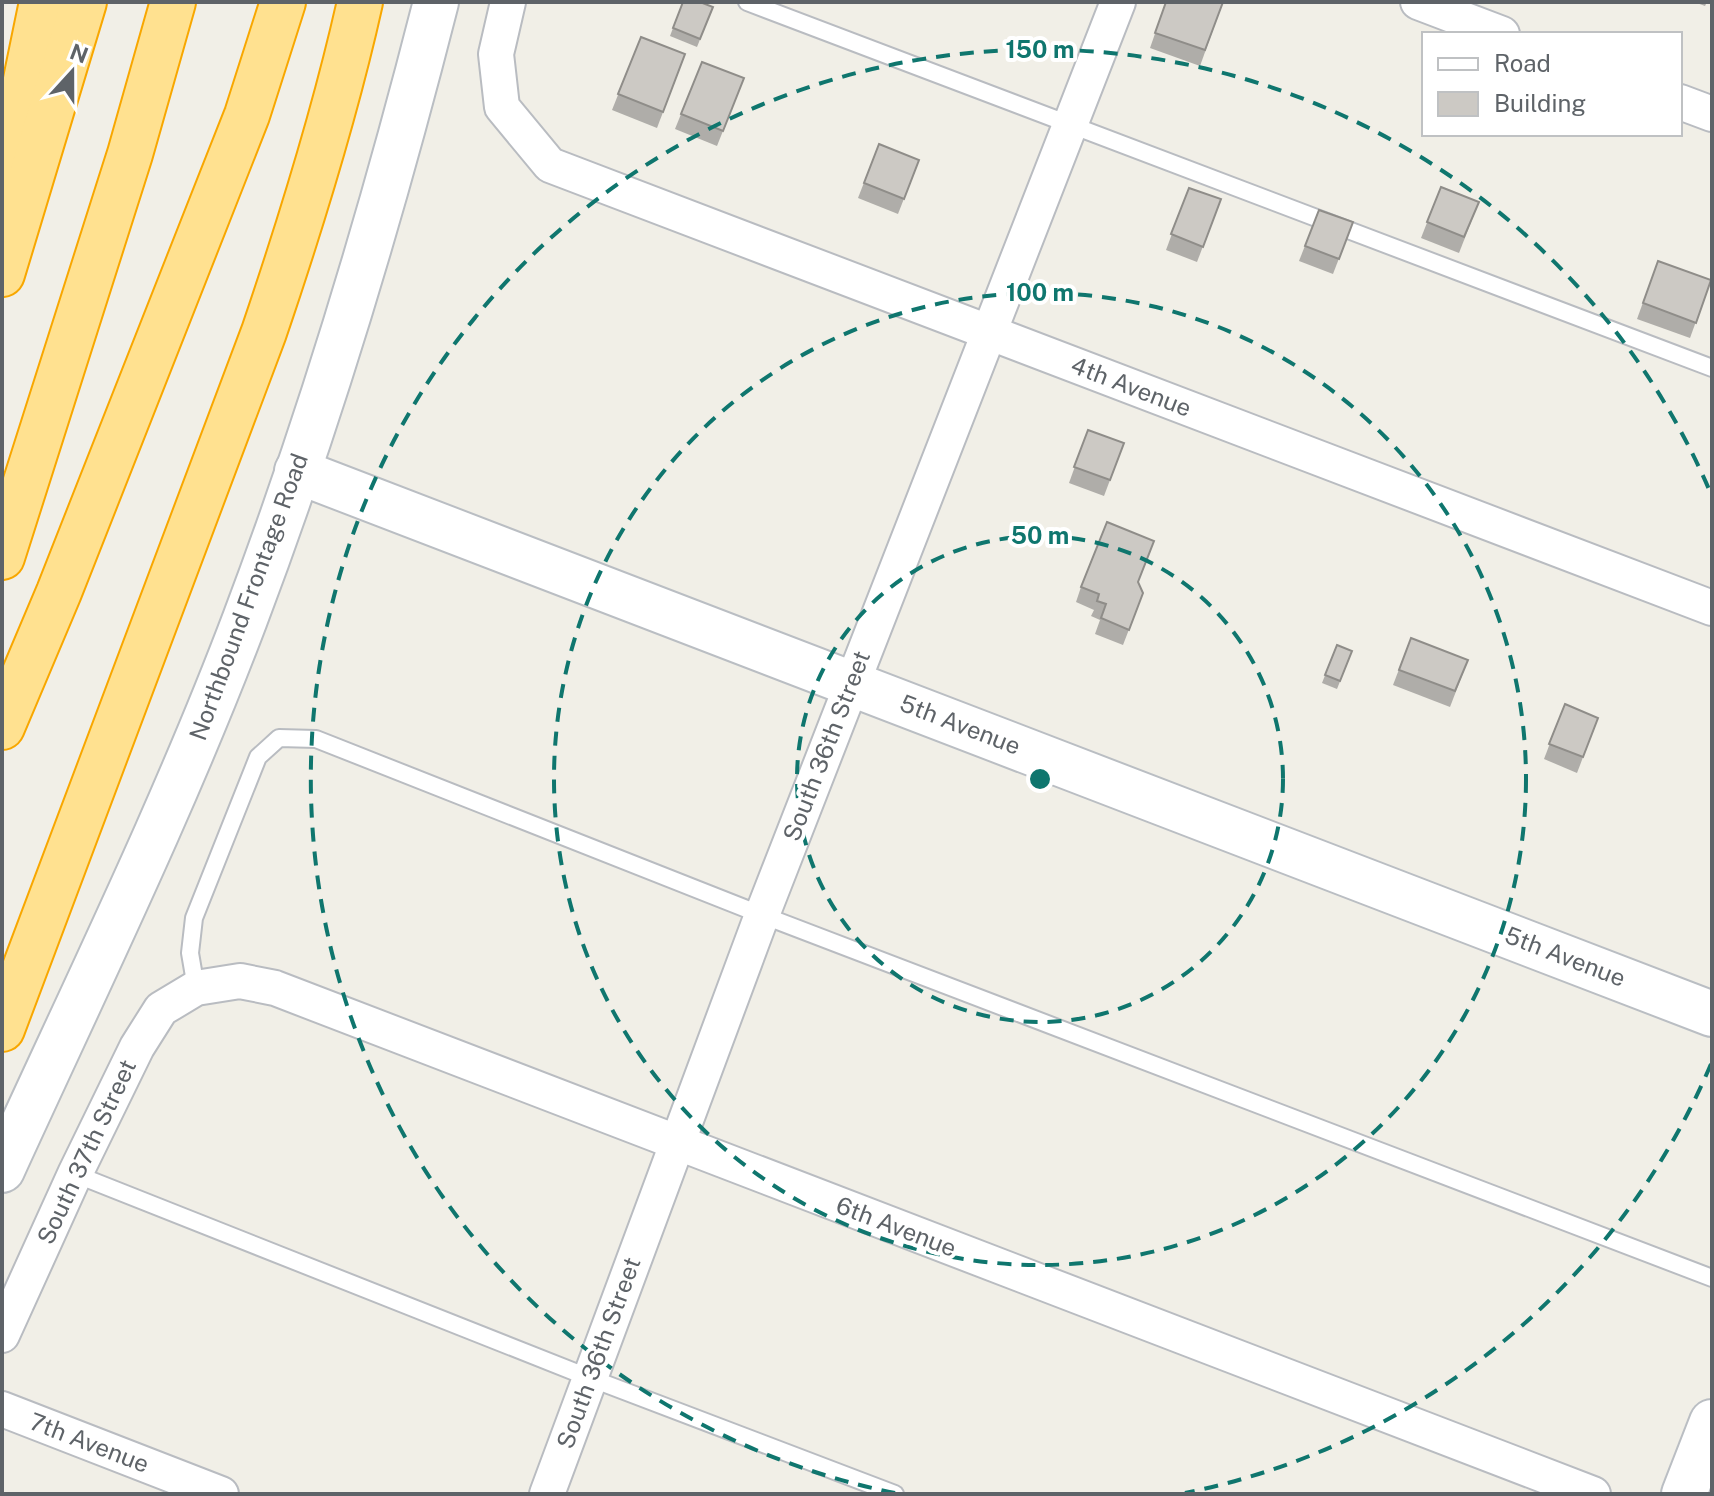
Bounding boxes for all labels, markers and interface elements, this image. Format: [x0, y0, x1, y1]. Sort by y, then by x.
north arrow [32, 32, 112, 112]
legend [1422, 32, 1682, 136]
text: 150 m [1006, 35, 1074, 63]
text: N [66, 38, 92, 69]
text: Road [1494, 49, 1551, 77]
text: Building [1494, 89, 1586, 117]
text: 100 m [1006, 278, 1074, 306]
street label: 4th Avenue [1067, 350, 1195, 422]
street label: Northbound Frontage Road [183, 449, 313, 744]
text: 50 m [1011, 521, 1069, 549]
street label: South 36th Street [777, 647, 875, 845]
street label: 5th Avenue [896, 688, 1025, 760]
centre of rings [1026, 765, 1054, 793]
street label: 5th Avenue [1501, 920, 1630, 992]
street label: South 37th Street [31, 1055, 141, 1248]
street label: 6th Avenue [832, 1190, 960, 1262]
street label: South 36th Street [550, 1253, 646, 1452]
street label: 7th Avenue [26, 1406, 153, 1478]

